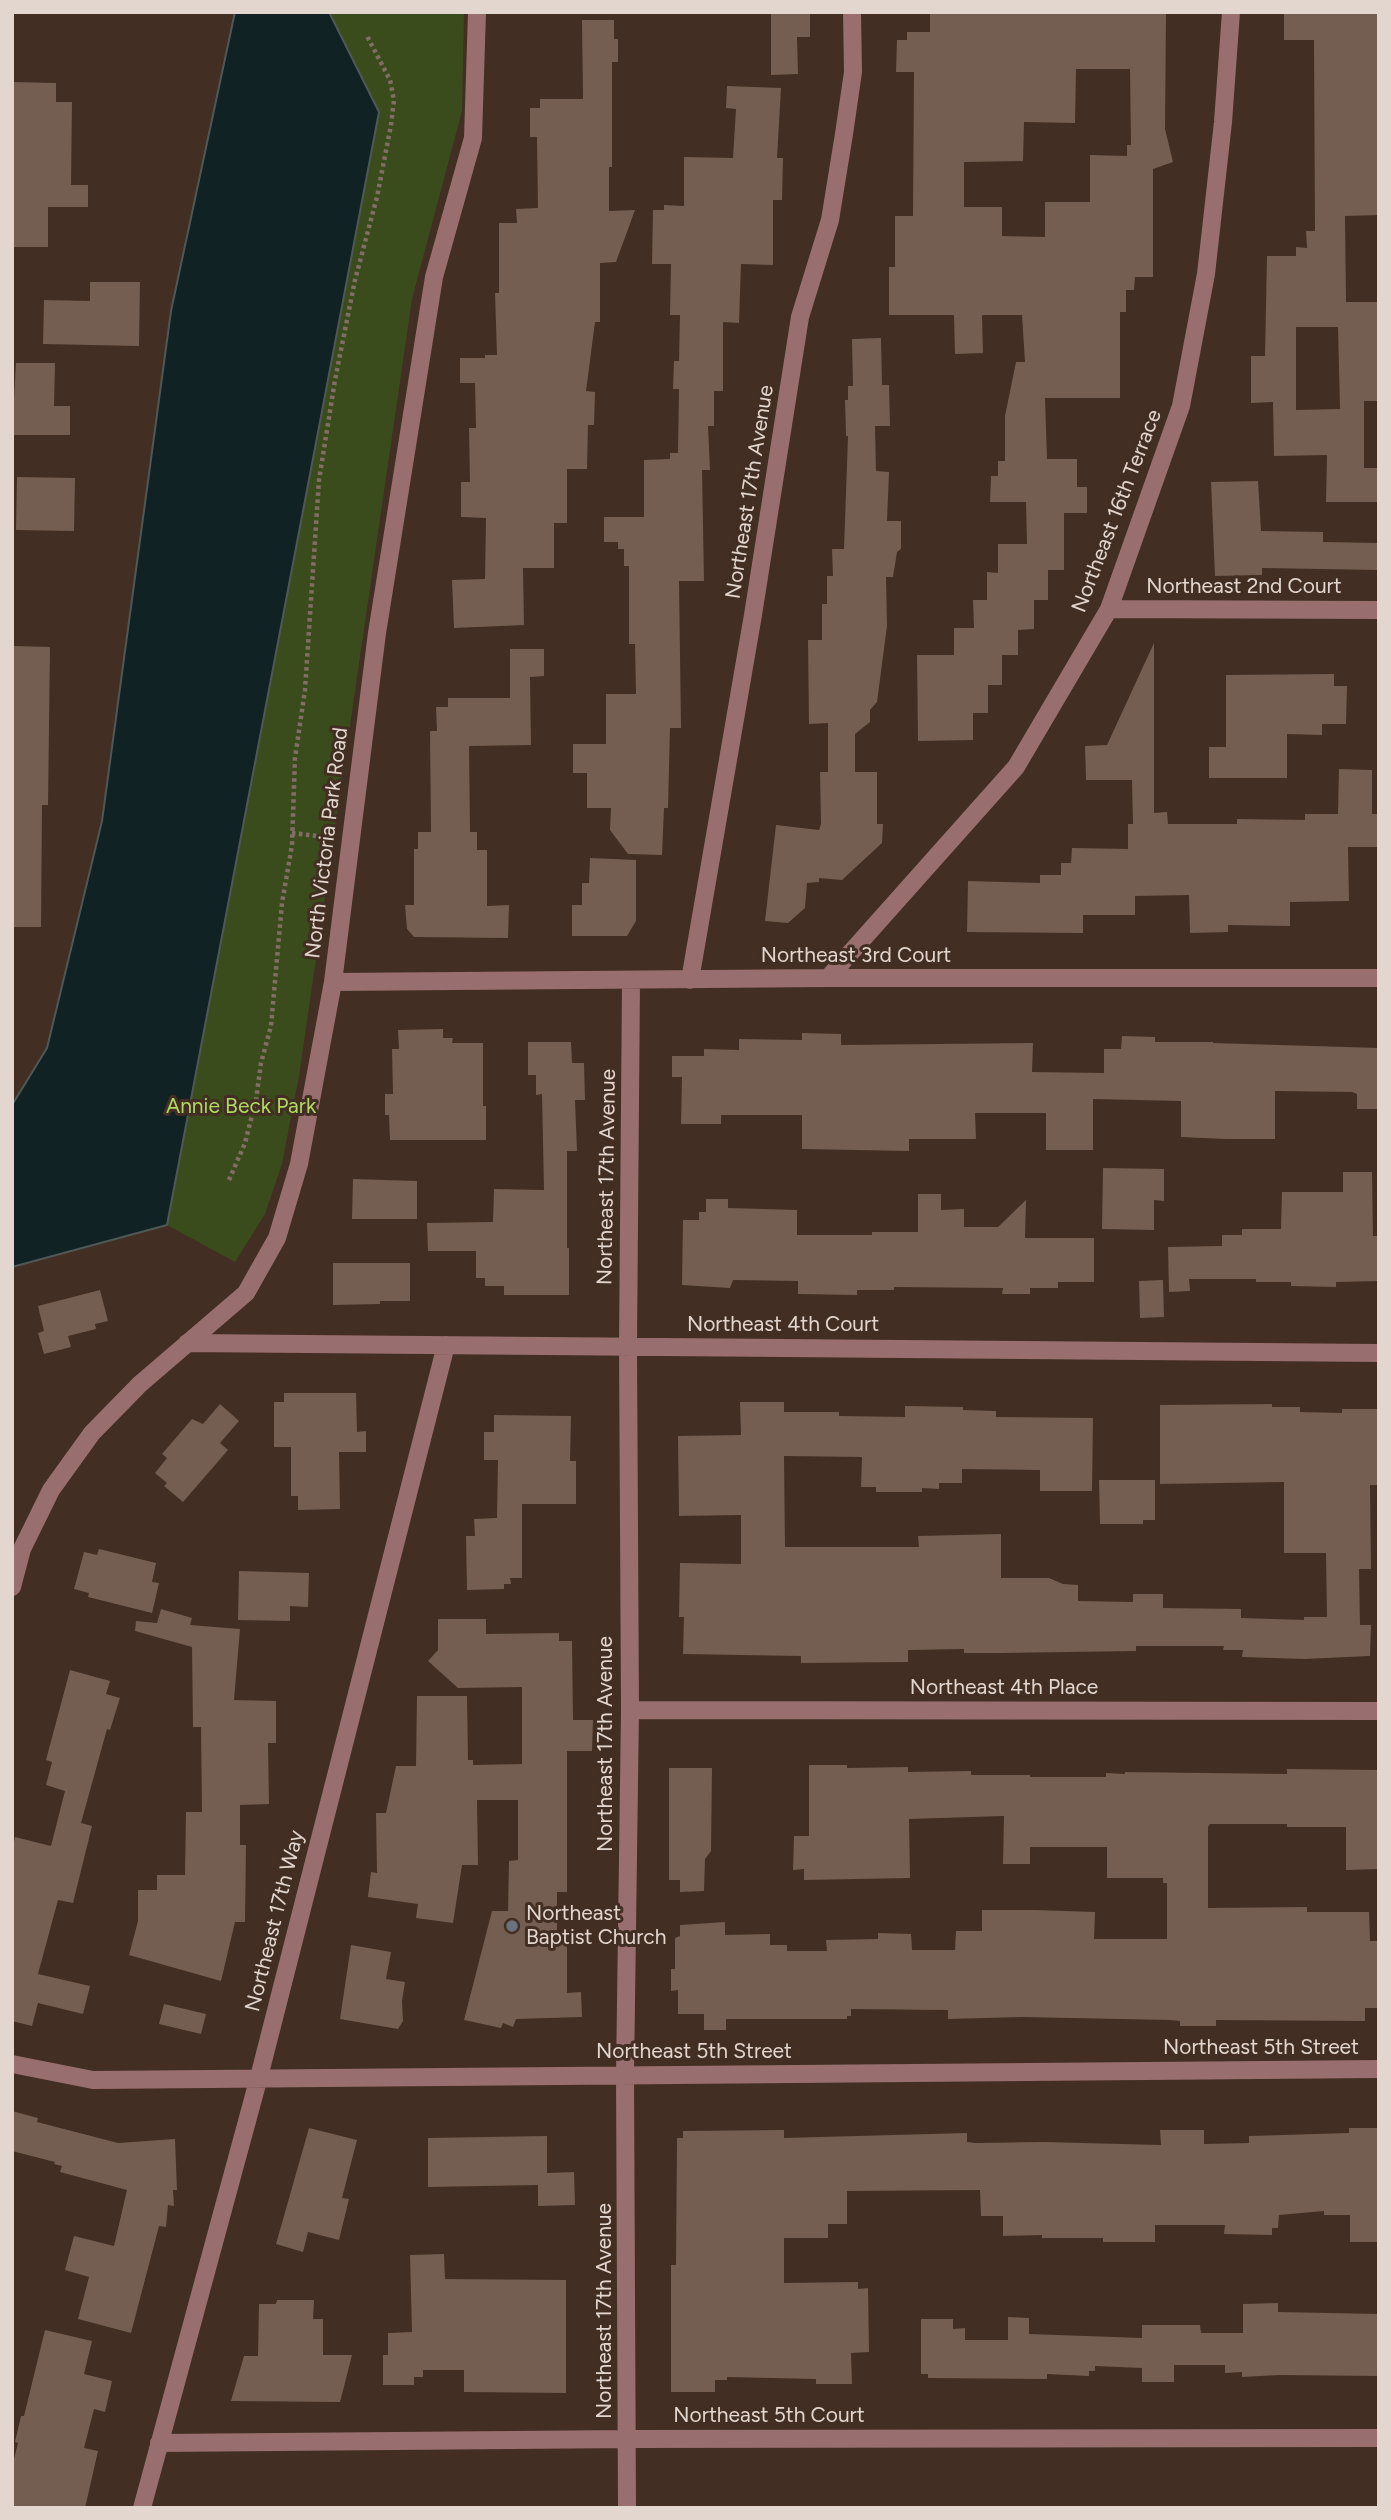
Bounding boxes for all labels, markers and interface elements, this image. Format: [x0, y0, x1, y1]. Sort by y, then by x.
street label: Northeast 17th Avenue [721, 383, 779, 601]
street label: Northeast 16th Terrace [1067, 406, 1167, 616]
street label: Northeast 2nd Court [1146, 574, 1342, 600]
street label: North Victoria Park Road [300, 726, 354, 960]
street label: Northeast 3rd Court [761, 943, 951, 969]
street label: Northeast 17th Avenue [593, 1069, 621, 1285]
park label: Annie Beck Park [166, 1094, 316, 1120]
street label: Northeast 4th Court [687, 1312, 879, 1338]
street label: Northeast 17th Avenue [593, 1636, 619, 1852]
street label: Northeast 4th Place [910, 1675, 1098, 1701]
street label: Northeast 17th Way [240, 1828, 310, 2014]
place label: Northeast Baptist Church [526, 1901, 666, 1951]
marker: Northeast Baptist Church [504, 1918, 520, 1934]
street label: Northeast 5th Street [1163, 2035, 1359, 2061]
street label: Northeast 5th Street [596, 2039, 792, 2065]
street label: Northeast 17th Avenue [592, 2203, 618, 2419]
street label: Northeast 5th Court [673, 2403, 865, 2429]

